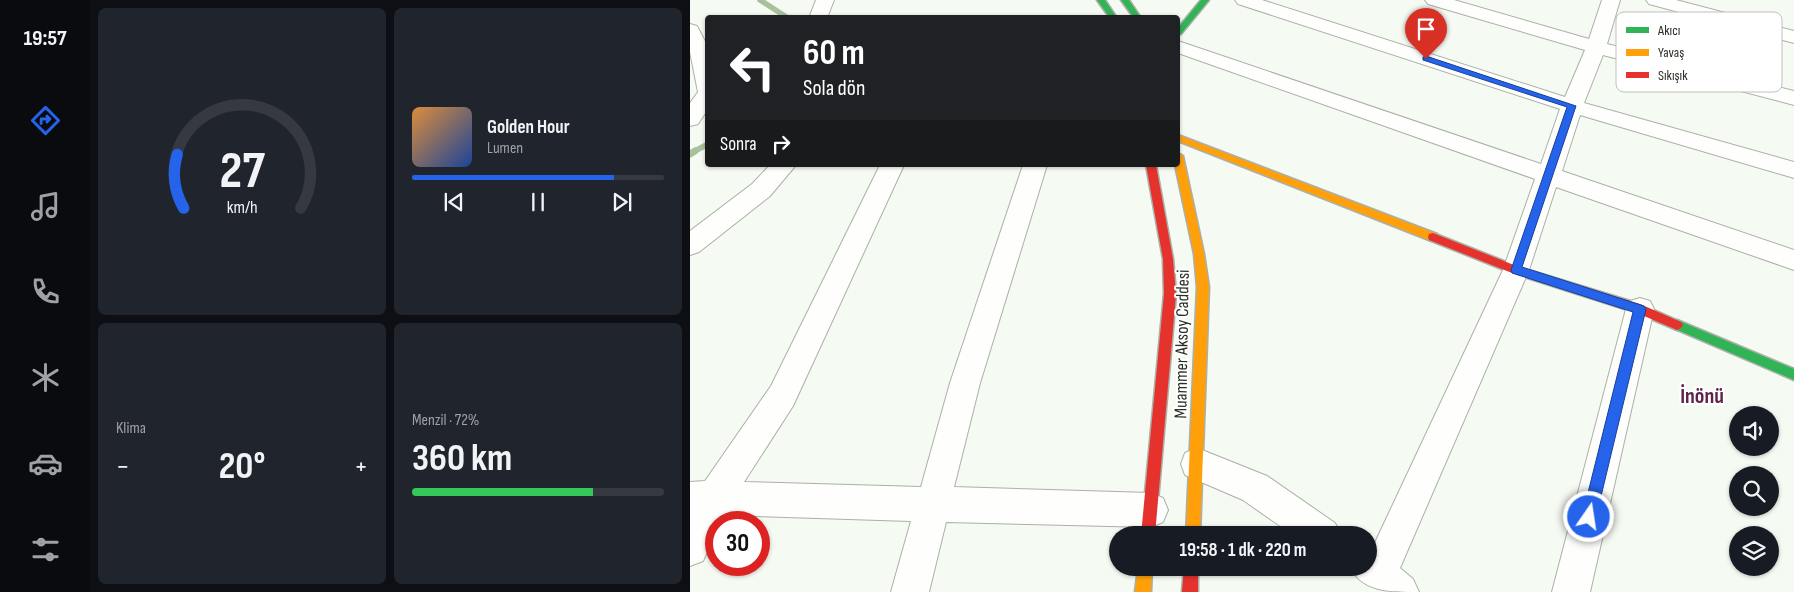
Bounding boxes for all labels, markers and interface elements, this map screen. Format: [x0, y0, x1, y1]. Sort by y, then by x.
pin [1405, 8, 1447, 59]
legend [1616, 12, 1782, 92]
icon: arrive [1412, 15, 1440, 43]
text: Akıcı [1657, 22, 1680, 39]
text: 19:57 [23, 25, 67, 52]
text: 60 m [803, 32, 865, 75]
icon: left [720, 35, 785, 100]
text: Yavaş [1658, 44, 1684, 61]
text: Sıkışık [1658, 67, 1688, 84]
text: Sola dön [803, 75, 865, 102]
icon: directions [28, 103, 63, 138]
text: Golden Hour [487, 116, 570, 139]
icon: right [767, 130, 795, 158]
text: Sonra [720, 133, 757, 156]
text: Lumen [487, 139, 523, 158]
text: 27 [219, 140, 265, 203]
icon: previous [440, 188, 468, 216]
icon: pause [524, 188, 552, 216]
icon: next [608, 188, 636, 216]
icon: music [28, 189, 63, 224]
text: km/h [227, 197, 257, 218]
street label: Muammer Aksoy Caddesi [1170, 269, 1194, 419]
icon: phone [28, 274, 63, 309]
icon: climate [28, 360, 63, 395]
district label: İnönü [1680, 383, 1724, 410]
map controls [1729, 406, 1779, 576]
button: sound [1729, 406, 1779, 456]
text: Menzil · 72% [412, 411, 479, 430]
text: Klima [116, 419, 146, 438]
text: 360 km [412, 436, 512, 481]
text: 20° [219, 444, 265, 489]
icon: car [28, 446, 63, 481]
text: − [116, 450, 130, 483]
text: + [354, 450, 368, 483]
button: search [1729, 466, 1779, 516]
position arrow [1562, 490, 1614, 542]
speed limit sign: 30 [705, 511, 770, 576]
button: layers [1729, 526, 1779, 576]
icon: filters [28, 532, 63, 567]
text: 19:58 · 1 dk · 220 m [1180, 539, 1306, 562]

